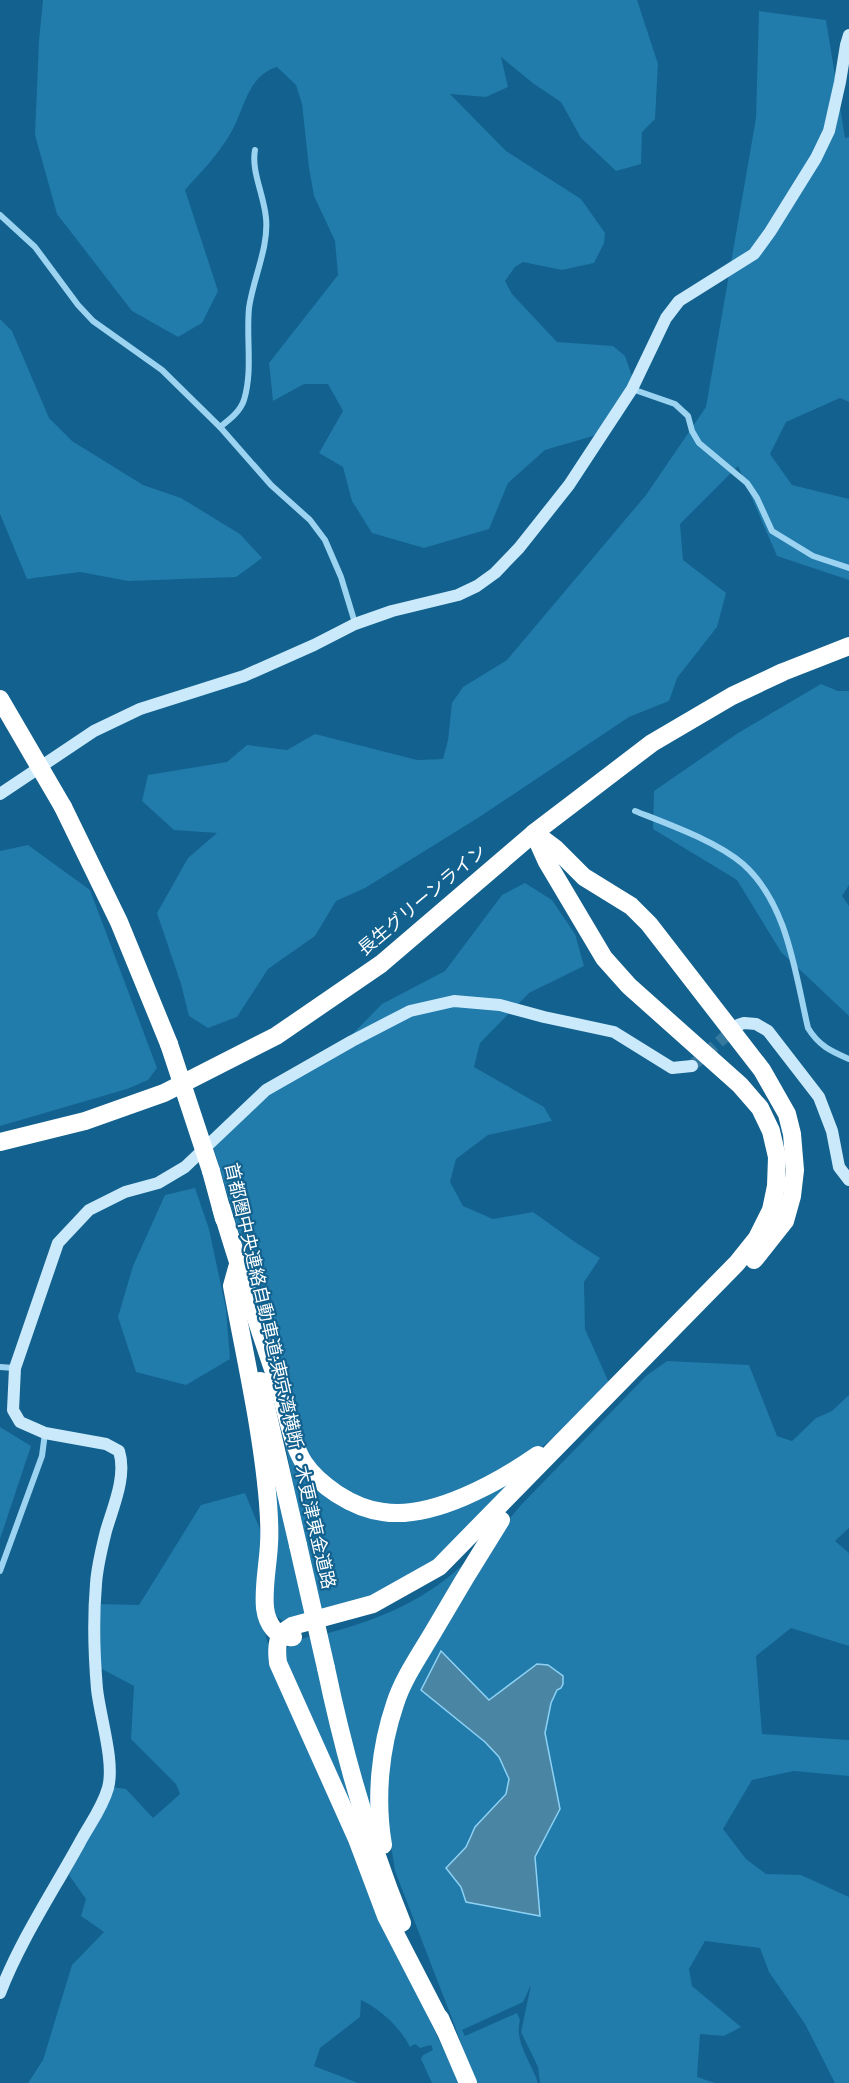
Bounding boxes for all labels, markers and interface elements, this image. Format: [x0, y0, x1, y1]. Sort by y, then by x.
street label: 長生グリーンライン [353, 840, 491, 960]
street label: 首都圏中央連絡自動車道;東京湾横断・木更津東金道路 [220, 1161, 340, 1591]

